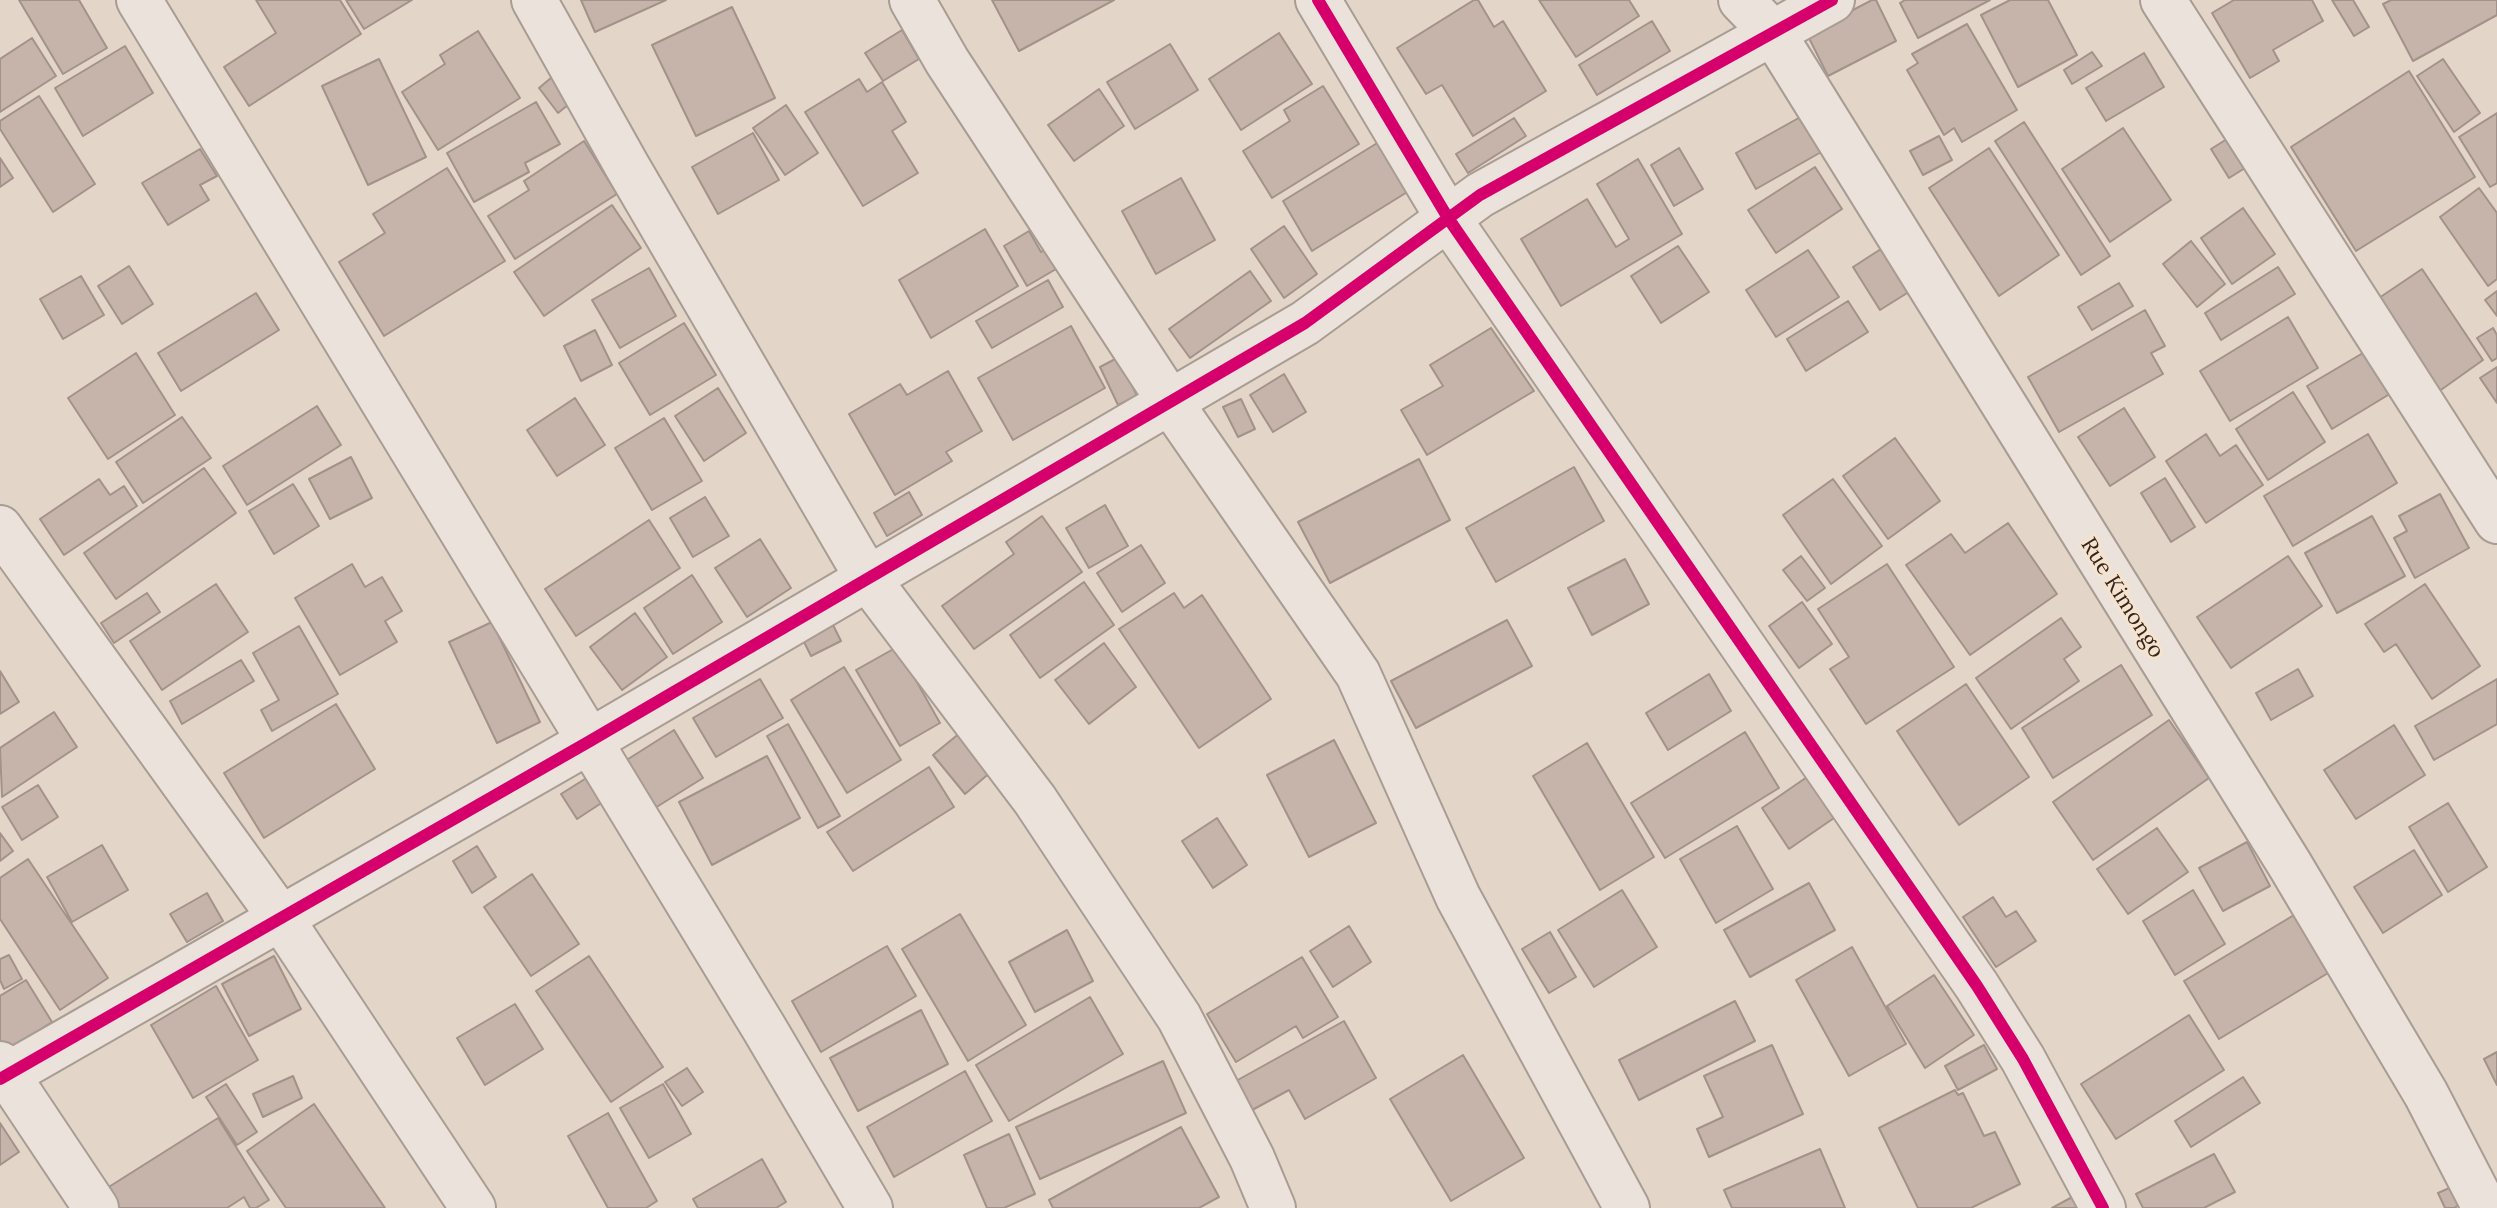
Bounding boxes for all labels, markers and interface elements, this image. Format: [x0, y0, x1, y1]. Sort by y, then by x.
street label: Rue Kimongo [2075, 533, 2169, 663]

